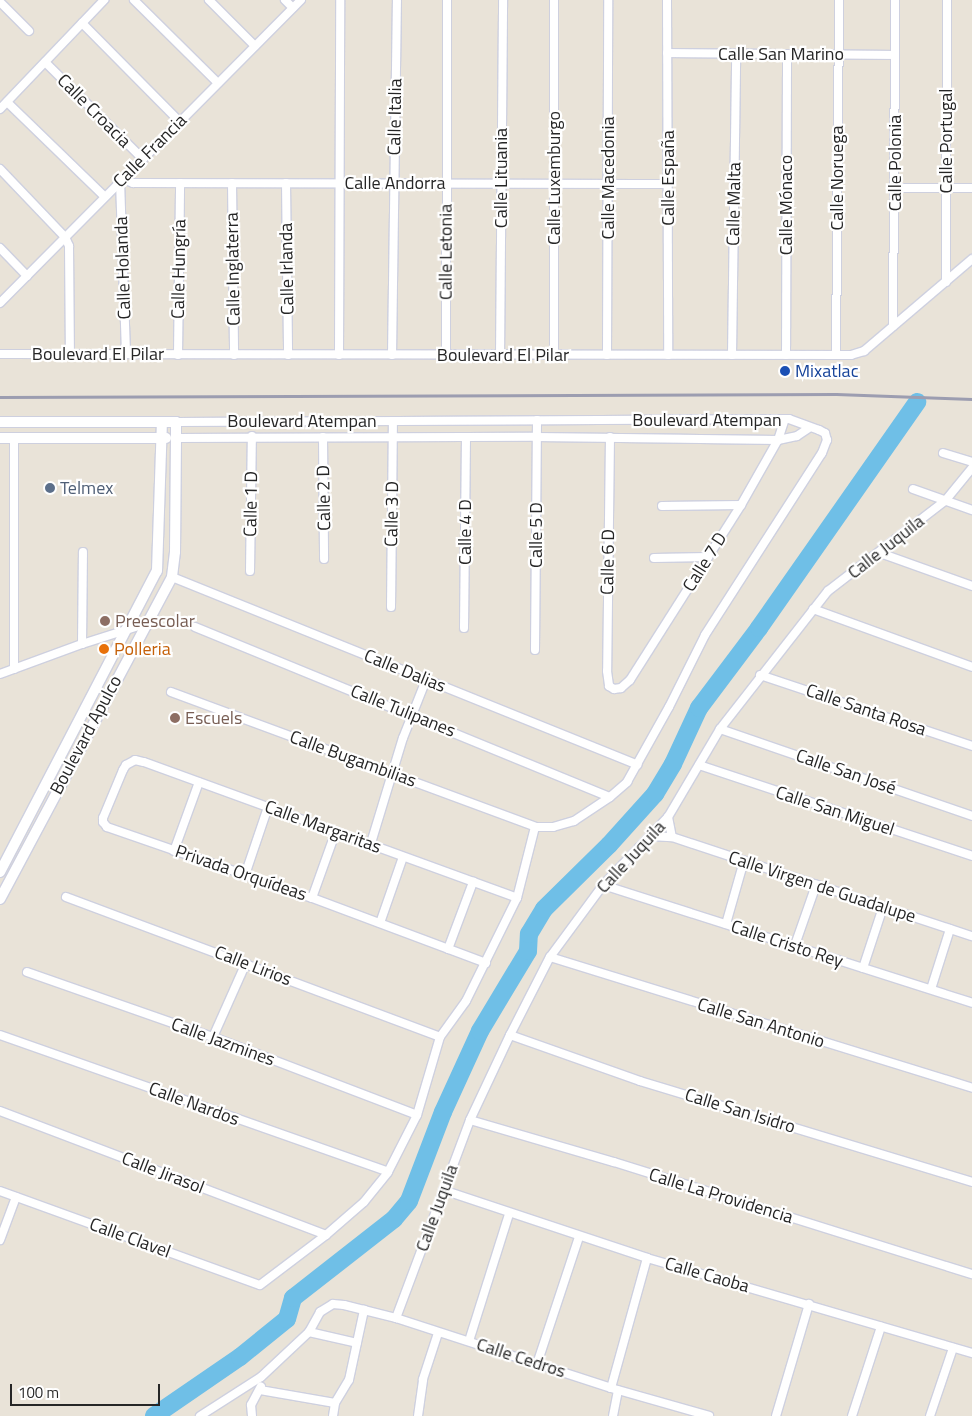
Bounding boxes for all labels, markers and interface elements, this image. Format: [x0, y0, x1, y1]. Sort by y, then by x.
street label: Calle San Marino [718, 43, 844, 65]
street label: Calle Croacia [53, 70, 135, 152]
street label: Calle Italia [384, 78, 406, 156]
street label: Calle Portugal [935, 89, 957, 193]
street label: Calle Francia [109, 110, 191, 192]
street label: Calle Luxemburgo [543, 111, 565, 245]
street label: Calle Polonia [884, 115, 906, 211]
street label: Calle Macedonia [597, 117, 619, 239]
street label: Calle Noruega [826, 126, 848, 230]
street label: Calle Lituania [490, 128, 512, 228]
street label: Calle España [657, 130, 679, 226]
street label: Calle Mónaco [775, 155, 797, 255]
street label: Calle Malta [722, 162, 746, 246]
street label: Calle Andorra [344, 172, 446, 194]
street label: Calle Letonia [435, 204, 457, 300]
street label: Calle Inglaterra [221, 212, 245, 326]
street label: Calle Holanda [110, 216, 136, 320]
street label: Calle Hungría [167, 219, 191, 319]
street label: Calle Irlanda [275, 223, 299, 315]
street label: Boulevard El Pilar [32, 343, 164, 365]
street label: Boulevard El Pilar [437, 344, 569, 366]
place label: Mixatlac [795, 360, 858, 382]
marker: Mixatlac [779, 365, 791, 377]
street label: Boulevard Atempan [632, 409, 782, 431]
street label: Boulevard Atempan [227, 410, 377, 432]
street label: Calle 2 D [313, 465, 335, 531]
street label: Calle 1 D [240, 471, 262, 537]
place label: Telmex [60, 477, 113, 499]
street label: Calle 3 D [381, 481, 403, 547]
marker: Telmex [44, 482, 56, 494]
street label: Calle 4 D [454, 499, 476, 565]
street label: Calle 5 D [525, 502, 547, 568]
street label: Calle Juquila [843, 510, 929, 584]
street label: Calle 7 D [678, 528, 732, 596]
street label: Calle 6 D [597, 529, 619, 595]
place label: Preescolar [115, 610, 195, 632]
marker: Preescolar [99, 615, 111, 627]
place label: Polleria [114, 638, 171, 660]
marker: Polleria [98, 643, 110, 655]
street label: Calle Dalias [361, 645, 449, 697]
street label: Boulevard Apulco [46, 672, 126, 798]
street label: Calle Santa Rosa [803, 679, 929, 741]
street label: Calle Tulipanes [347, 680, 459, 742]
place label: Escuels [185, 707, 242, 729]
marker: Escuels [169, 712, 181, 724]
street label: Calle Bugambilias [287, 726, 419, 792]
street label: Calle San José [793, 745, 899, 799]
street label: Calle San Miguel [773, 782, 897, 840]
street label: Calle Margaritas [262, 796, 384, 858]
street label: Calle Juquila [592, 816, 670, 898]
street label: Privada Orquídeas [172, 840, 310, 906]
street label: Calle Virgen de Guadalupe [726, 846, 918, 928]
street label: Calle Cristo Rey [728, 916, 846, 972]
street label: Calle Lirios [211, 941, 295, 991]
street label: Calle San Antonio [695, 993, 827, 1053]
street label: Calle Jazmines [168, 1013, 278, 1071]
street label: Calle Nardos [146, 1078, 242, 1130]
street label: Calle San Isidro [682, 1084, 798, 1138]
street label: Calle Jirasol [119, 1147, 207, 1199]
street label: Calle Juquila [411, 1162, 463, 1254]
street label: Calle La Providencia [646, 1164, 796, 1228]
street label: Calle Clavel [86, 1213, 174, 1263]
street label: Calle Caoba [662, 1253, 752, 1297]
street label: Calle Cedros [474, 1333, 568, 1383]
scale bar [12, 1374, 162, 1406]
text: 100 m [18, 1381, 59, 1404]

